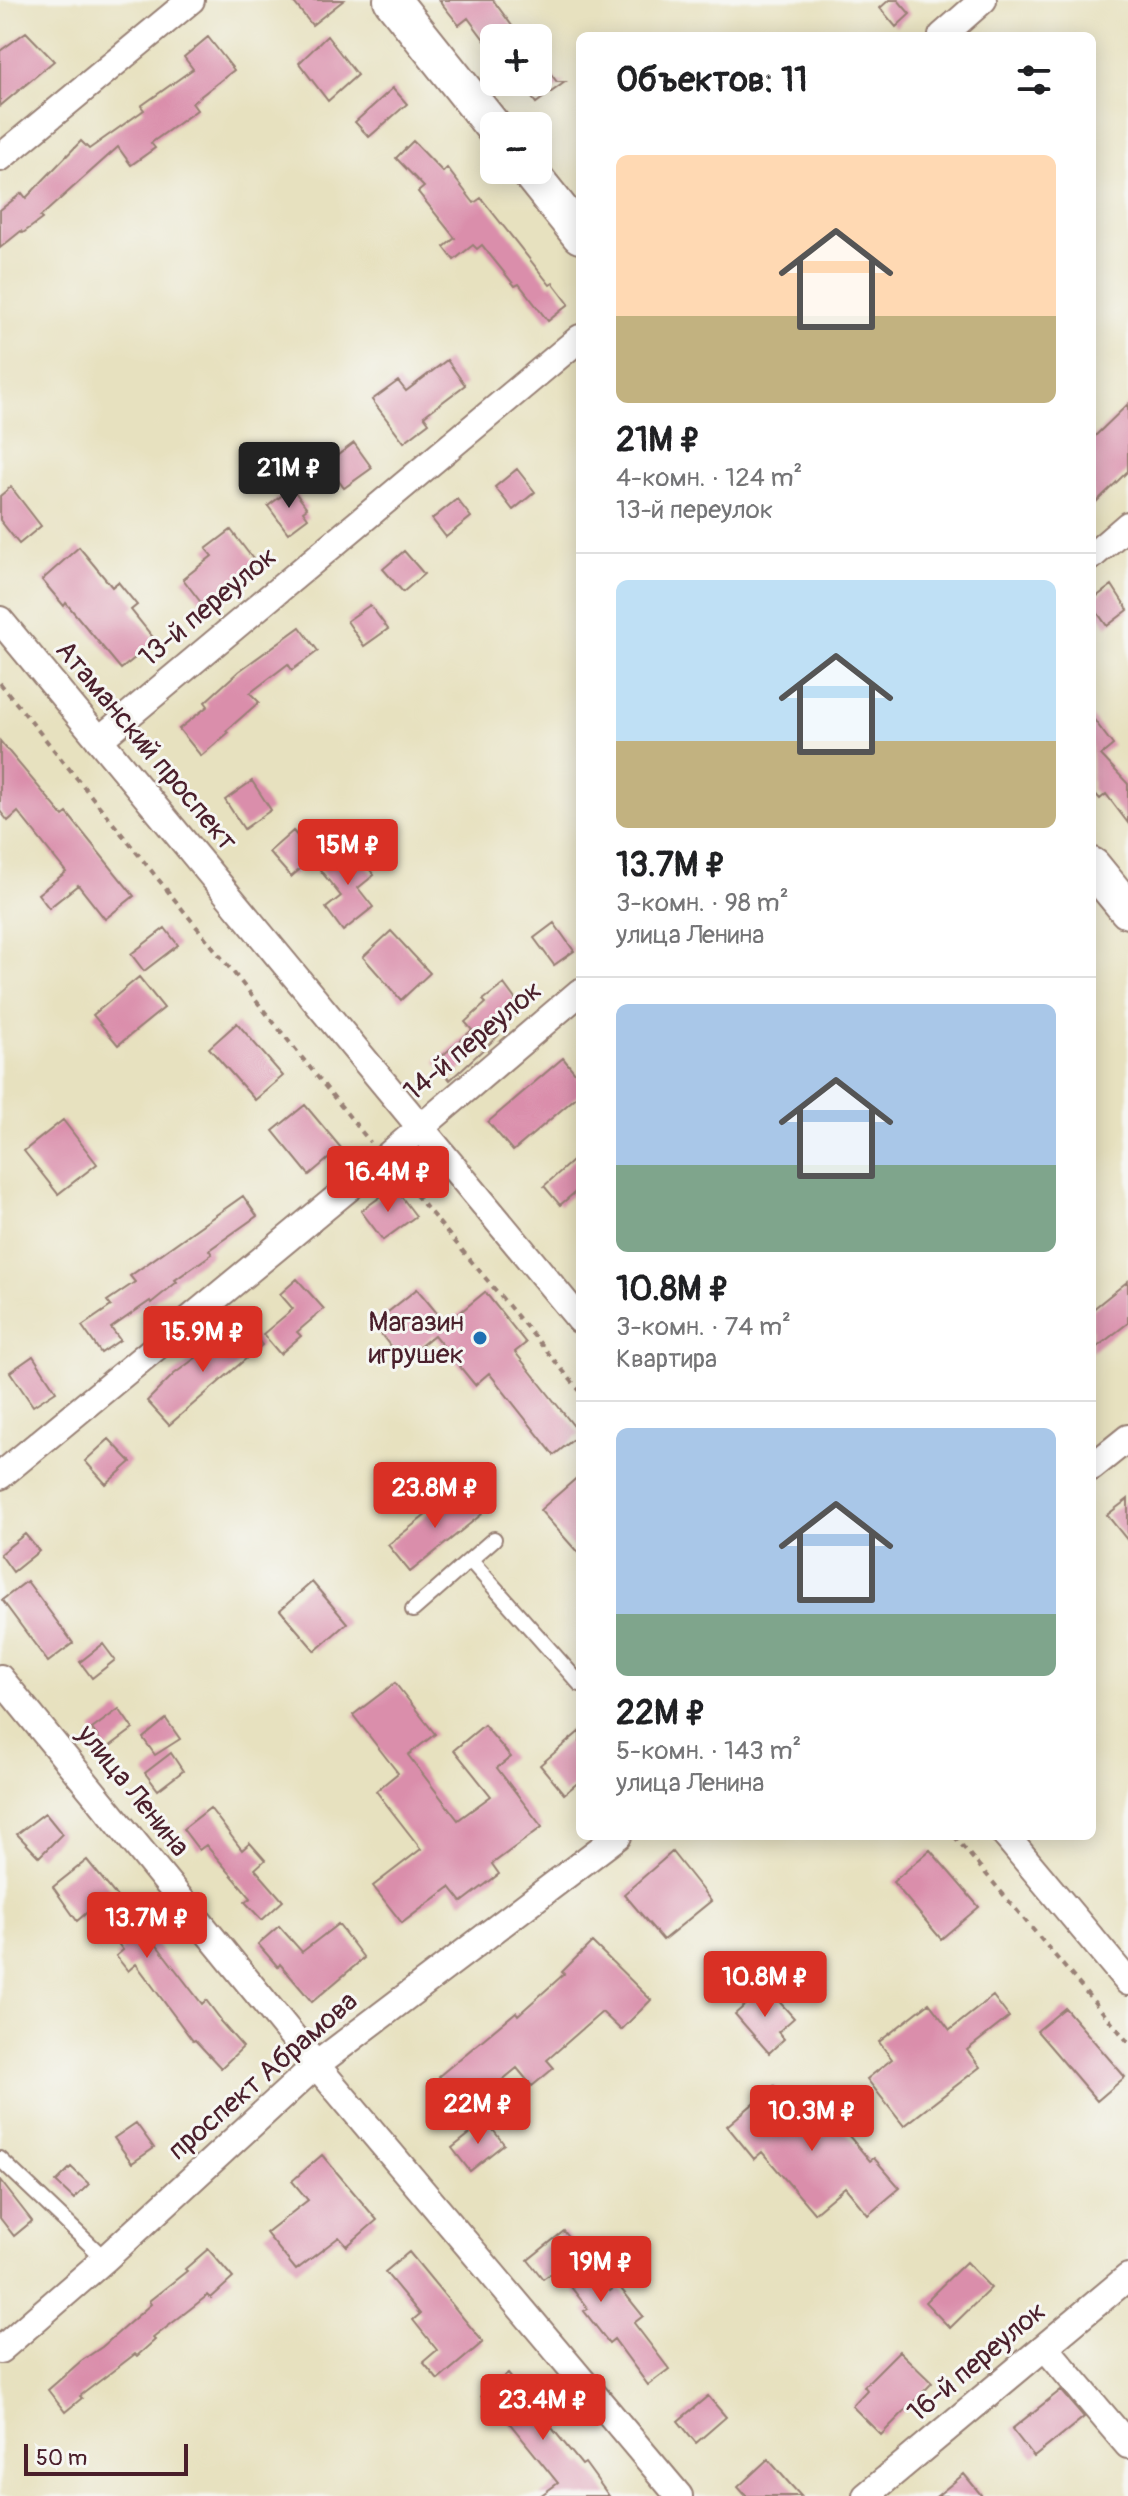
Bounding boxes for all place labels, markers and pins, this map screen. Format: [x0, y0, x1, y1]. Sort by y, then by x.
pin: 21M ₽ [233, 442, 345, 510]
pin: 15M ₽ [292, 819, 404, 887]
pin: 16.4M ₽ [314, 1146, 462, 1214]
place label: Магазин игрушек [368, 1305, 464, 1372]
pin: 15.9M ₽ [129, 1306, 277, 1374]
marker: Магазин игрушек [471, 1329, 489, 1347]
pin: 23.8M ₽ [361, 1462, 509, 1530]
pin: 13.7M ₽ [73, 1892, 221, 1960]
pin: 10.8M ₽ [691, 1951, 839, 2019]
pin: 22M ₽ [422, 2078, 534, 2146]
pin: 10.3M ₽ [738, 2085, 886, 2153]
pin: 19M ₽ [545, 2236, 657, 2304]
pin: 23.4M ₽ [469, 2374, 617, 2442]

